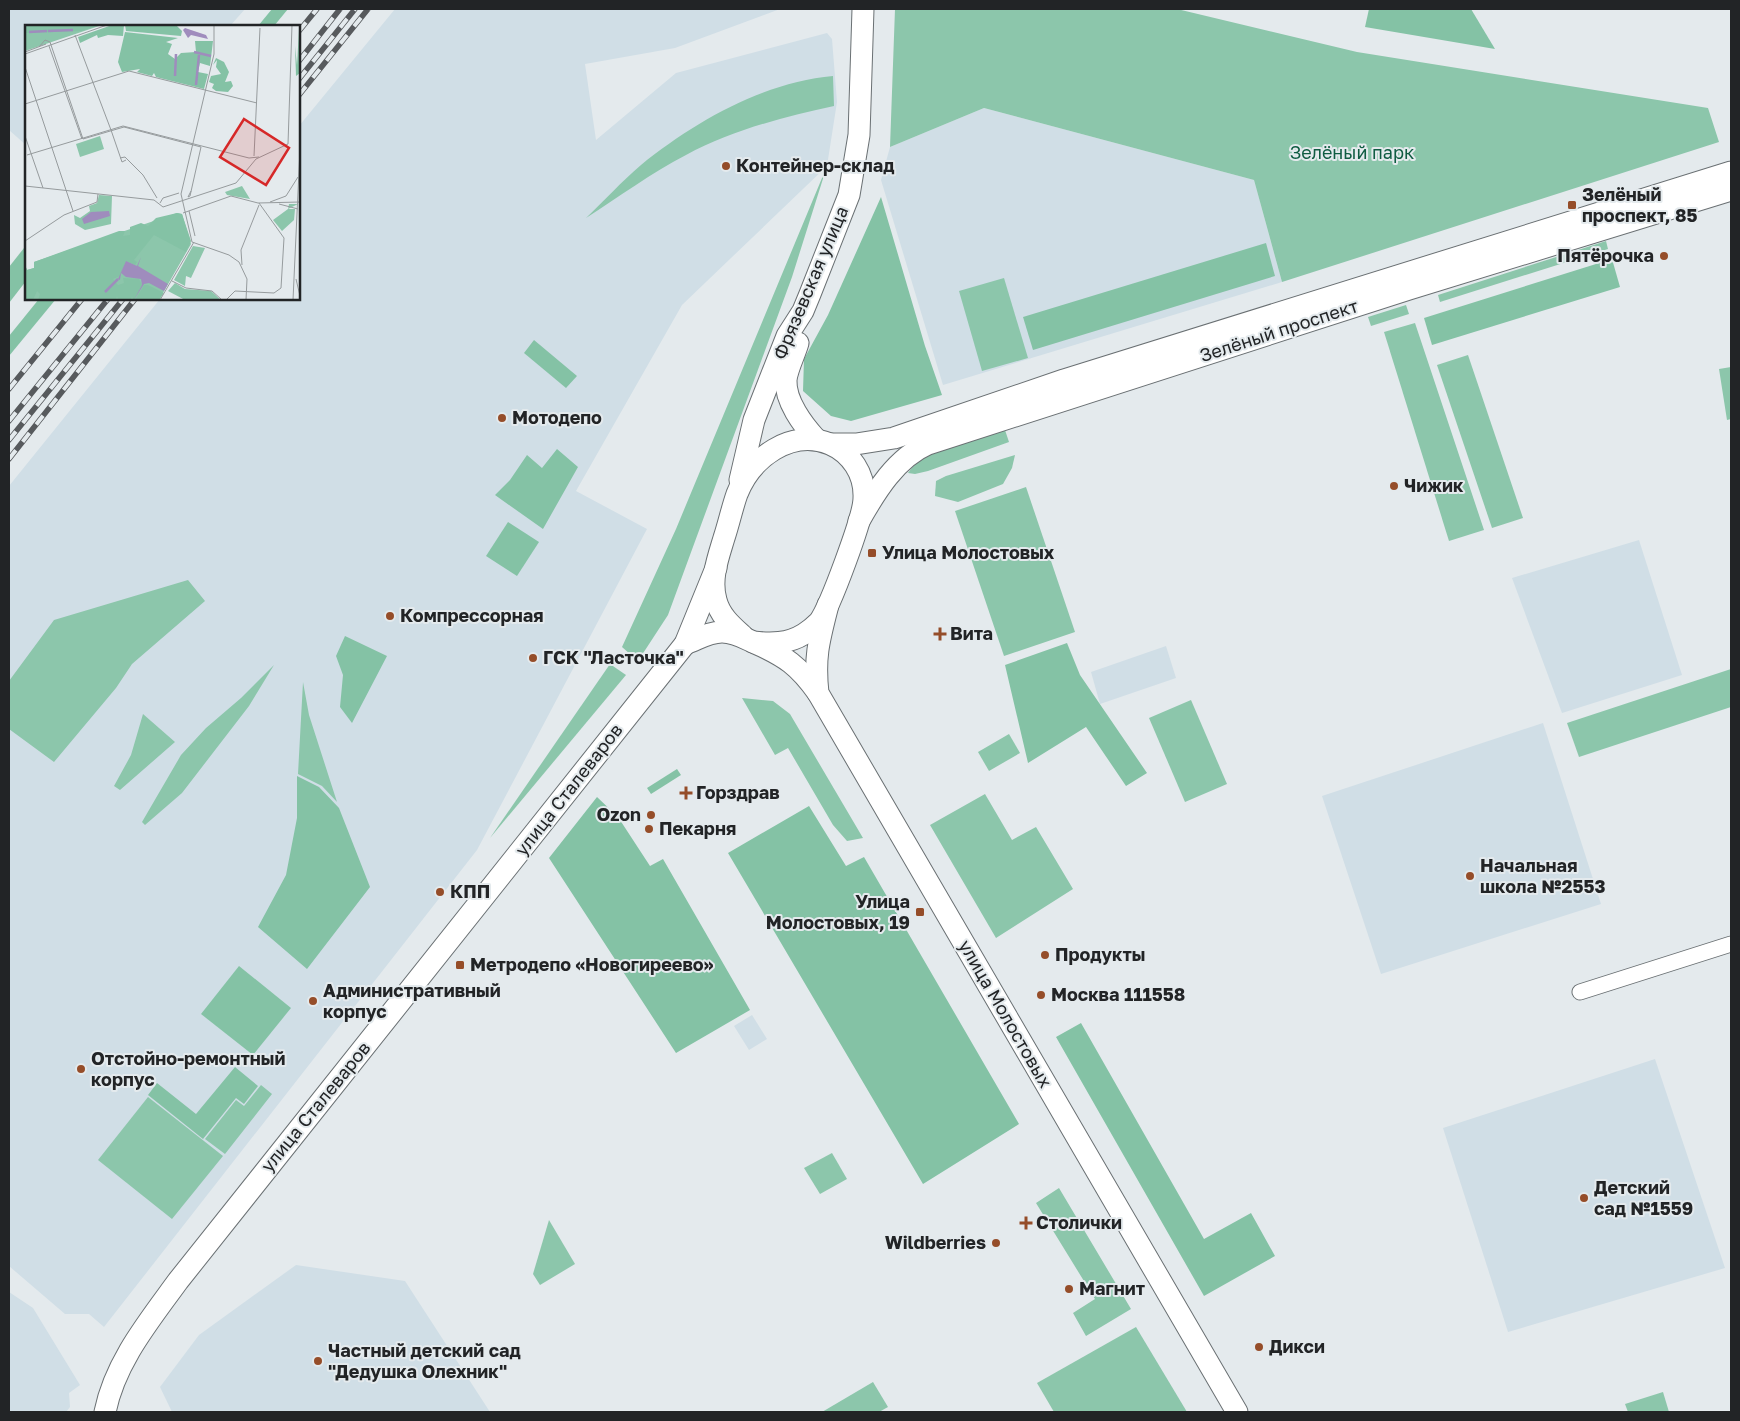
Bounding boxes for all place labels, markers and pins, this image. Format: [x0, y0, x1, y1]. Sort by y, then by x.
place label: Контейнер-склад [736, 154, 894, 176]
marker: Контейнер-склад [720, 160, 732, 172]
place label: Зелёный проспект, 85 [1582, 183, 1697, 226]
marker: Зелёный проспект, 85 [1566, 199, 1578, 211]
place label: Пятёрочка [1557, 244, 1654, 266]
marker: Пятёрочка [1658, 250, 1670, 262]
place label: Мотодепо [512, 406, 602, 428]
marker: Мотодепо [496, 412, 508, 424]
place label: Чижик [1404, 474, 1464, 496]
marker: Чижик [1388, 480, 1400, 492]
place label: Улица Молостовых [882, 541, 1055, 563]
marker: Улица Молостовых [866, 547, 878, 559]
place label: Компрессорная [400, 604, 544, 626]
marker: Компрессорная [384, 610, 396, 622]
place label: Вита [950, 622, 993, 644]
marker: Вита [934, 628, 946, 640]
place label: ГСК "Ласточка" [543, 646, 684, 668]
marker: ГСК "Ласточка" [527, 652, 539, 664]
place label: Горздрав [696, 781, 780, 803]
marker: Горздрав [680, 787, 692, 799]
place label: Ozon [597, 803, 641, 825]
marker: Ozon [645, 809, 657, 821]
place label: Пекарня [659, 817, 736, 839]
marker: Пекарня [643, 823, 655, 835]
place label: Начальная школа №2553 [1480, 854, 1605, 897]
marker: Начальная школа №2553 [1464, 870, 1476, 882]
place label: КПП [450, 880, 490, 902]
marker: КПП [434, 886, 446, 898]
place label: Улица Молостовых, 19 [766, 890, 910, 933]
marker: Улица Молостовых, 19 [914, 906, 926, 918]
place label: Продукты [1055, 943, 1146, 965]
marker: Продукты [1039, 949, 1051, 961]
place label: Метродепо «Новогиреево» [470, 953, 714, 975]
marker: Метродепо «Новогиреево» [454, 959, 466, 971]
place label: Административный корпус [323, 979, 501, 1022]
place label: Москва 111558 [1051, 983, 1185, 1005]
marker: Москва 111558 [1035, 989, 1047, 1001]
marker: Административный корпус [307, 995, 319, 1007]
place label: Отстойно-ремонтный корпус [91, 1047, 285, 1090]
marker: Отстойно-ремонтный корпус [75, 1063, 87, 1075]
place label: Детский сад №1559 [1594, 1176, 1693, 1219]
marker: Детский сад №1559 [1578, 1192, 1590, 1204]
place label: Столички [1036, 1211, 1122, 1233]
marker: Столички [1020, 1217, 1032, 1229]
place label: Wildberries [885, 1231, 986, 1253]
marker: Wildberries [990, 1237, 1002, 1249]
place label: Магнит [1079, 1277, 1145, 1299]
marker: Магнит [1063, 1283, 1075, 1295]
place label: Дикси [1269, 1335, 1325, 1357]
place label: Частный детский сад "Дедушка Олехник" [328, 1339, 521, 1382]
marker: Дикси [1253, 1341, 1265, 1353]
marker: Частный детский сад "Дедушка Олехник" [312, 1355, 324, 1367]

